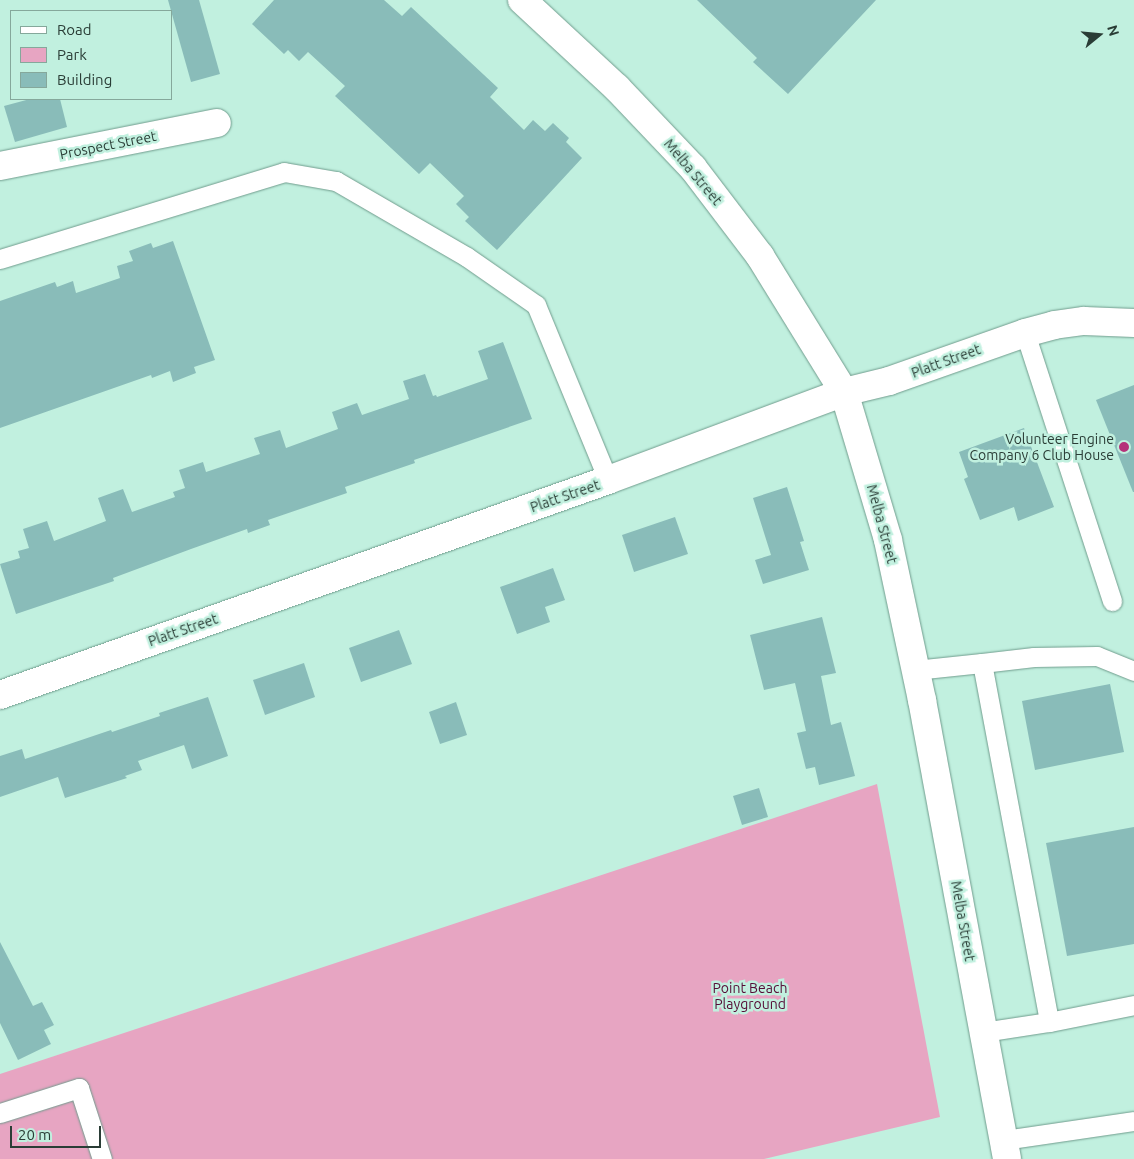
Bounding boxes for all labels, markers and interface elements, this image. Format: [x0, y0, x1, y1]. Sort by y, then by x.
legend [10, 10, 172, 100]
north arrow [1074, 10, 1124, 60]
text: Road [57, 21, 92, 38]
text: N [1104, 23, 1123, 38]
text: Park [57, 46, 87, 63]
text: Building [57, 71, 112, 88]
street label: Prospect Street [58, 127, 158, 163]
street label: Melba Street [660, 135, 726, 209]
street label: Platt Street [909, 341, 983, 381]
place label: Volunteer Engine Company 6 Club House [969, 431, 1114, 464]
marker: Volunteer Engine Company 6 Club House [1118, 441, 1130, 453]
street label: Platt Street [528, 476, 602, 516]
street label: Melba Street [863, 483, 901, 565]
street label: Platt Street [146, 610, 220, 650]
street label: Melba Street [948, 880, 978, 962]
park label: Point Beach Playground [713, 980, 787, 1012]
scale bar [12, 1116, 104, 1148]
text: 20 m [18, 1126, 51, 1143]

